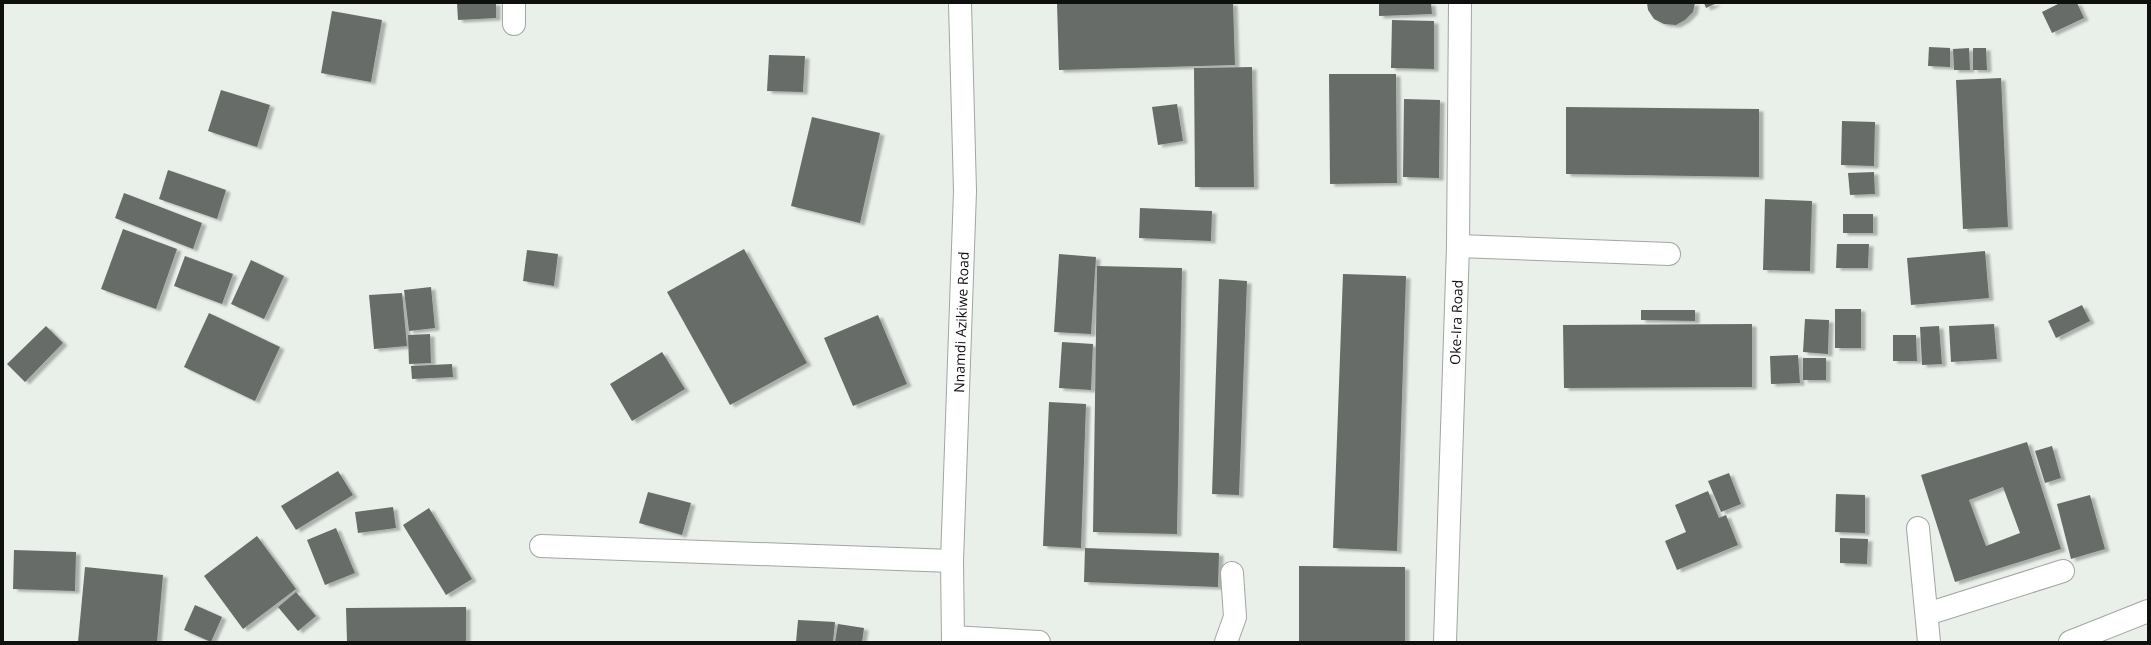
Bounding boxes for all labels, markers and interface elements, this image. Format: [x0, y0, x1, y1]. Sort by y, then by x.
street label: Nnamdi Azikiwe Road [948, 251, 972, 393]
street label: Oke-Ira Road [1445, 279, 1466, 365]

